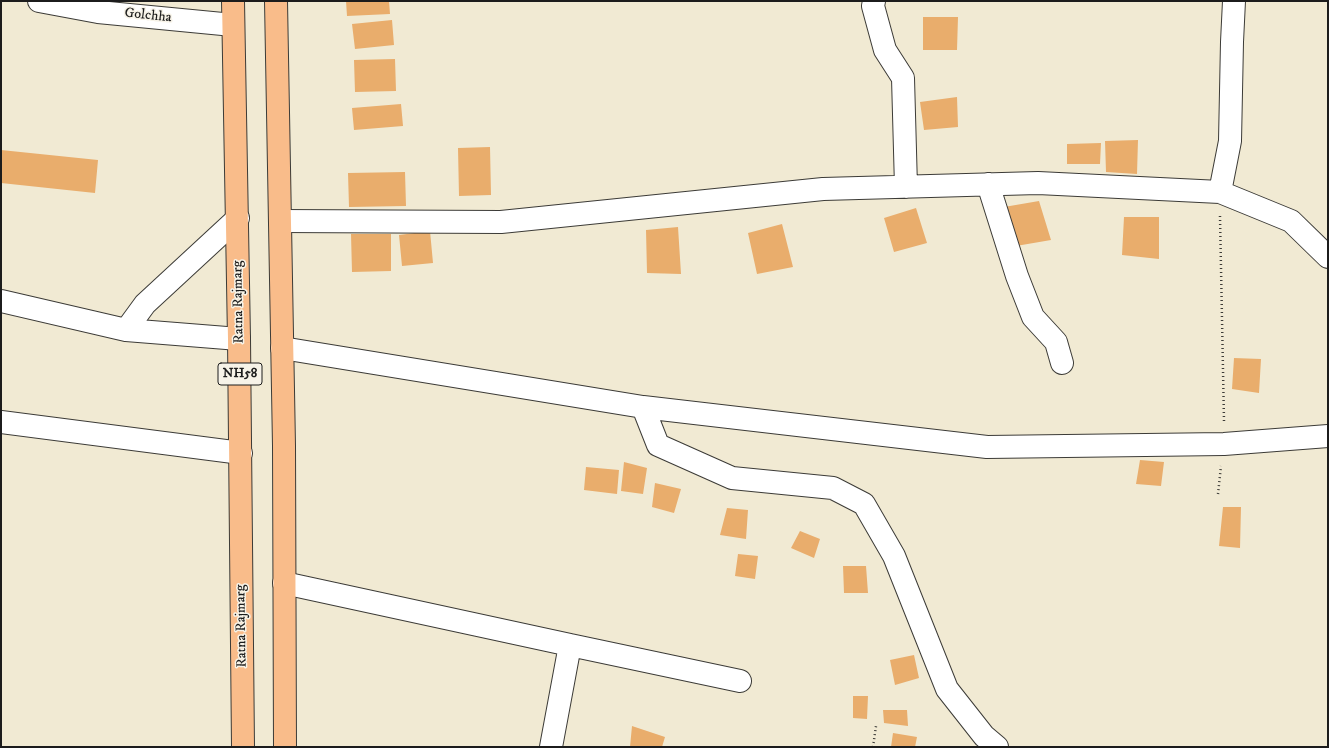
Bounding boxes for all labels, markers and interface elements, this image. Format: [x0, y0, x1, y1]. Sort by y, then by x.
street label: Golchha [124, 5, 172, 27]
street label: Ratna Rajmarg [230, 260, 248, 344]
road number: NH58 [218, 363, 262, 385]
street label: Ratna Rajmarg [233, 584, 251, 668]

